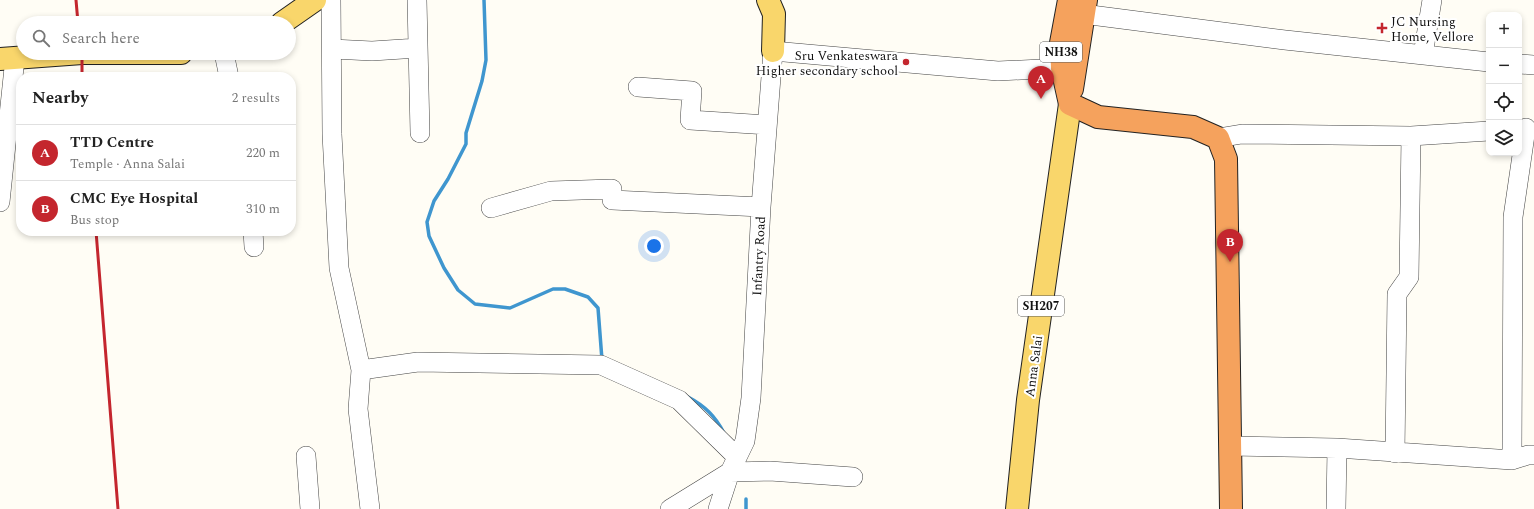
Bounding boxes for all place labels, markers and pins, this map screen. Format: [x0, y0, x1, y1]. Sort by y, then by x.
place label: JC Nursing Home, Vellore [1391, 12, 1474, 47]
marker: JC Nursing Home, Vellore [1376, 22, 1388, 34]
place label: Sru Venkateswara Higher secondary school [756, 46, 899, 81]
marker: Sru Venkateswara Higher secondary school [901, 57, 911, 67]
pin: A [1028, 66, 1054, 99]
pin: B [1217, 229, 1243, 262]

